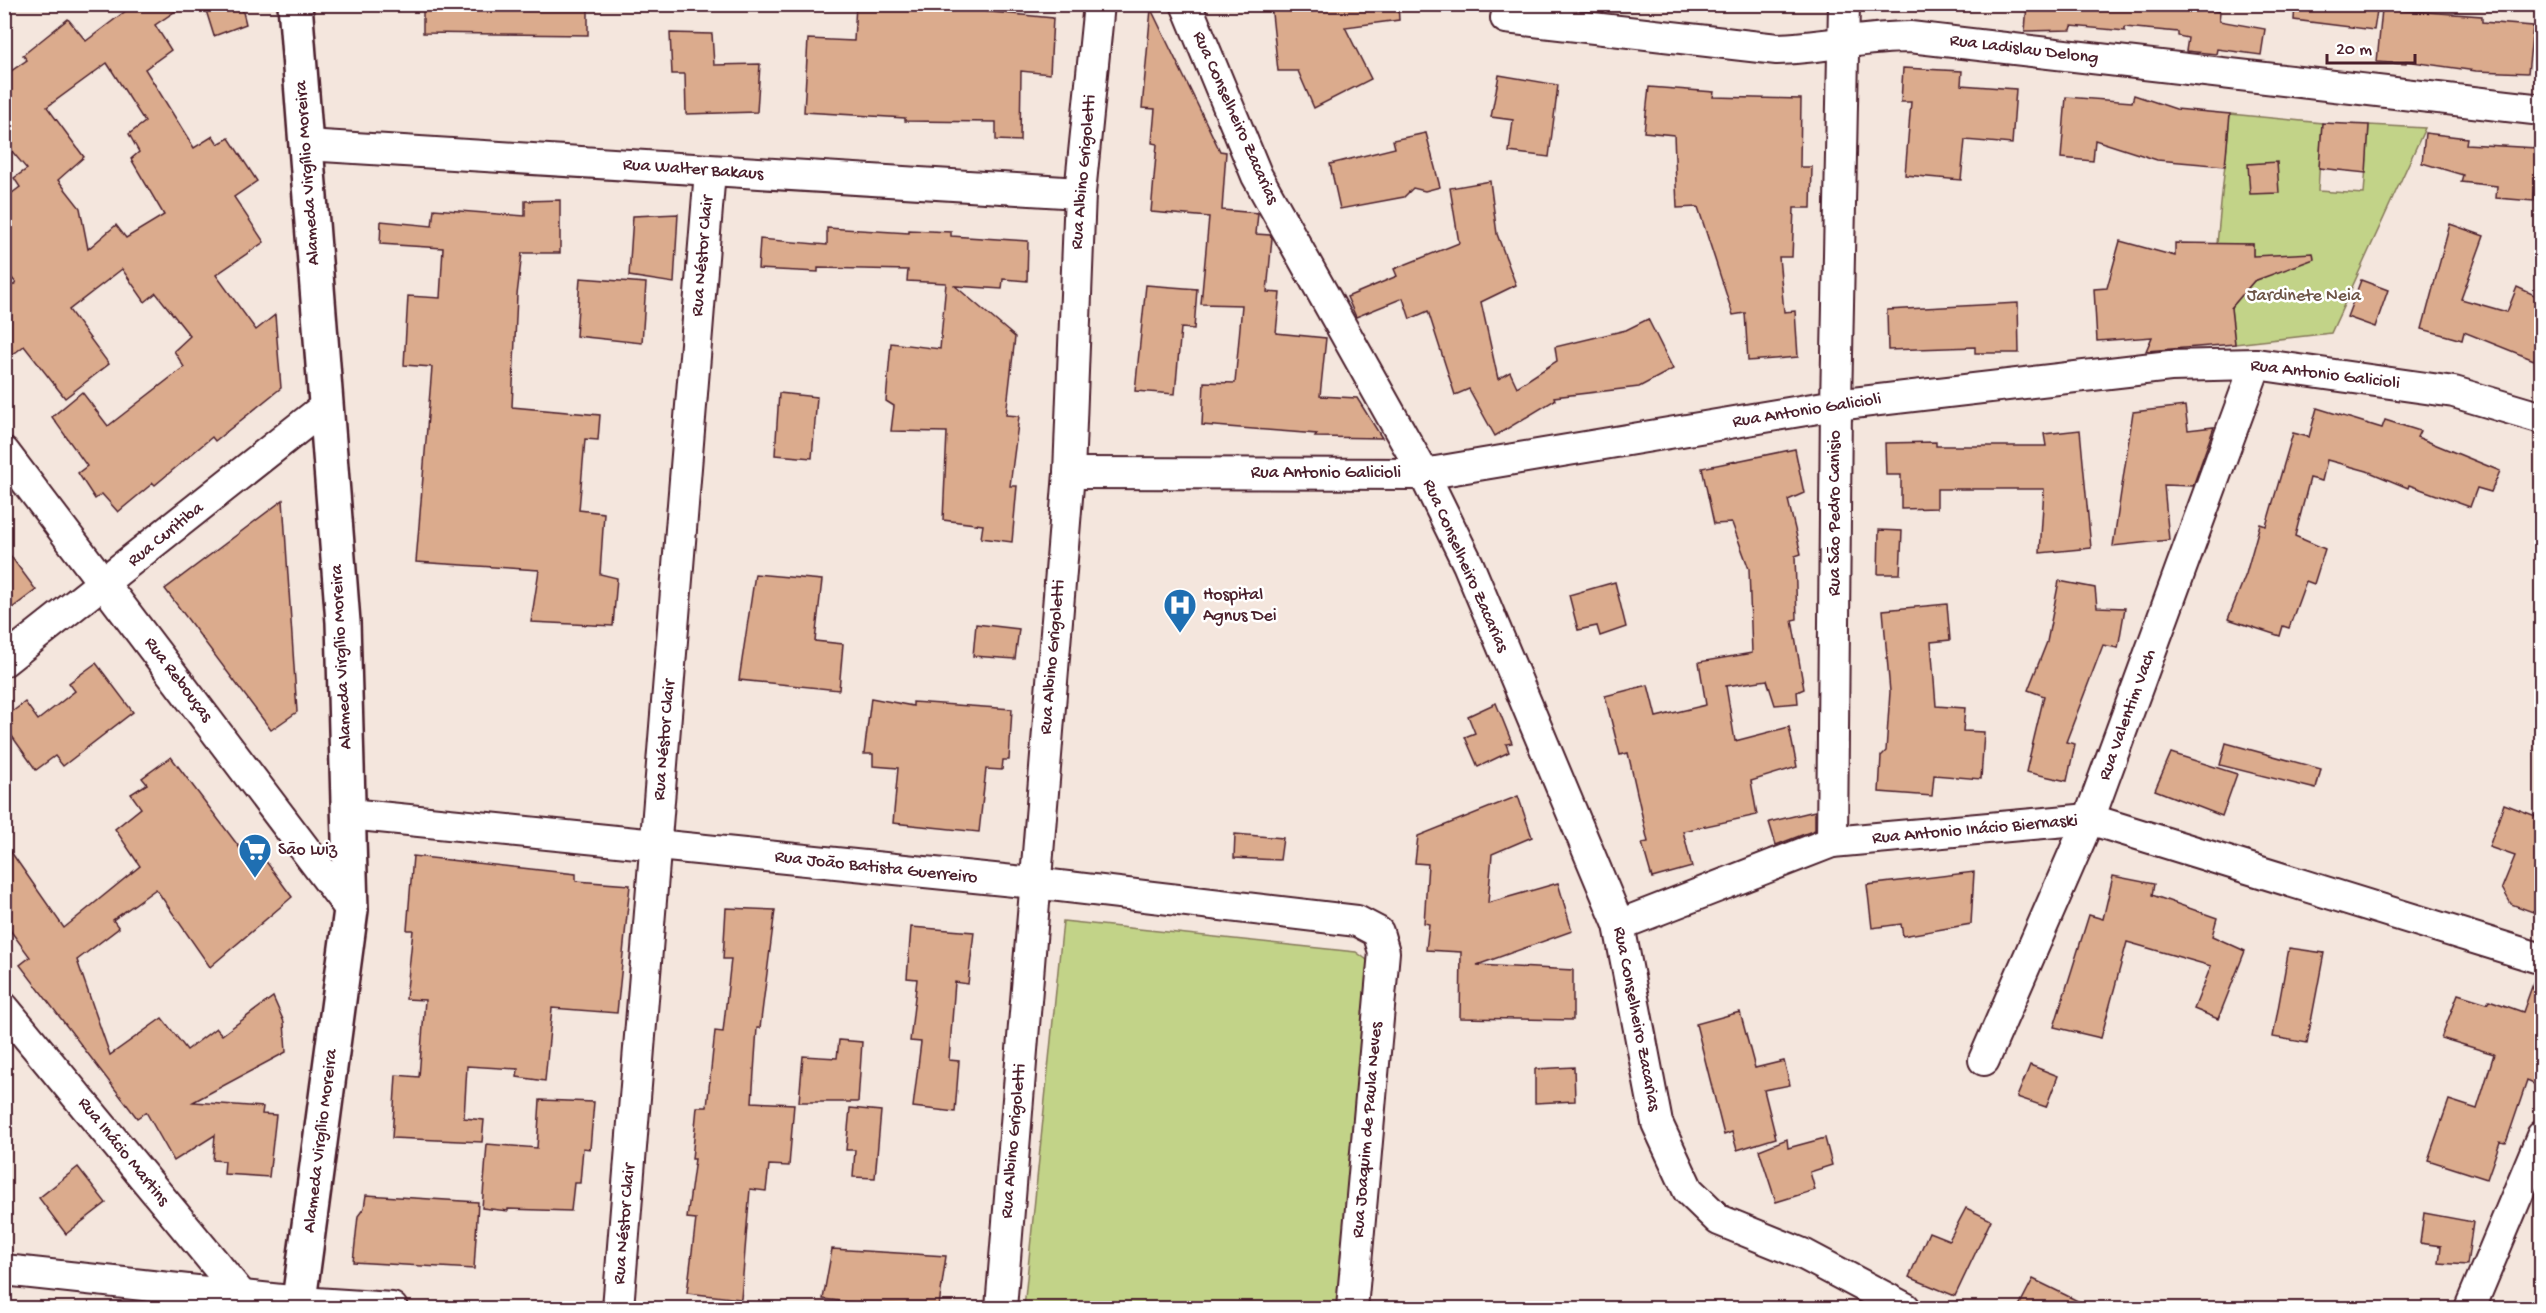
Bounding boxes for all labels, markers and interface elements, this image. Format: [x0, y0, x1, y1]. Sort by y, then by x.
scale bar [2327, 27, 2416, 65]
street label: Rua Conselheiro Zacarias [1187, 28, 1283, 209]
street label: Rua Ladislau Delong [1948, 30, 2100, 70]
text: 20 m [2336, 40, 2372, 61]
street label: Alameda Virgílio Moreira [291, 79, 325, 266]
street label: Rua Albino Grigoletti [1067, 94, 1101, 250]
street label: Rua Walter Bakaus [622, 155, 765, 185]
street label: Rua Néstor Clair [687, 193, 719, 317]
park label: Jardinete Neia [2247, 286, 2362, 307]
street label: Rua Antonio Galicioli [2249, 355, 2401, 395]
street label: Rua Antonio Galicioli [1731, 389, 1883, 433]
street label: Rua São Pedro Canisio [1825, 430, 1846, 596]
street label: Rua Antonio Galicioli [1251, 463, 1401, 484]
street label: Rua Conselheiro Zacarias [1417, 476, 1513, 657]
street label: Rua Curitiba [124, 497, 209, 572]
street label: Alameda Virgílio Moreira [327, 563, 357, 750]
street label: Rua Albino Grigoletti [1036, 579, 1070, 735]
place label: Hospital Agnus Dei [1203, 585, 1277, 627]
hospital icon: Hospital Agnus Dei [1162, 587, 1198, 634]
street label: Rua Rebouças [139, 633, 218, 728]
street label: Rua Valentim Vach [2095, 646, 2162, 783]
street label: Rua Néstor Clair [649, 677, 681, 801]
street label: Rua Antonio Inácio Biernaski [1871, 811, 2079, 849]
supermarket icon: São Luiz [237, 832, 273, 879]
place label: São Luiz [278, 840, 338, 861]
street label: Rua João Batista Guerreiro [773, 847, 979, 889]
street label: Rua Conselheiro Zacarias [1608, 925, 1664, 1114]
street label: Rua Joaquim de Paula Neves [1348, 1020, 1388, 1239]
street label: Alameda Virgílio Moreira [299, 1047, 343, 1234]
street label: Rua Albino Grigoletti [997, 1063, 1031, 1219]
street label: Rua Inácio Martins [73, 1093, 174, 1212]
street label: Rua Néstor Clair [609, 1161, 641, 1285]

